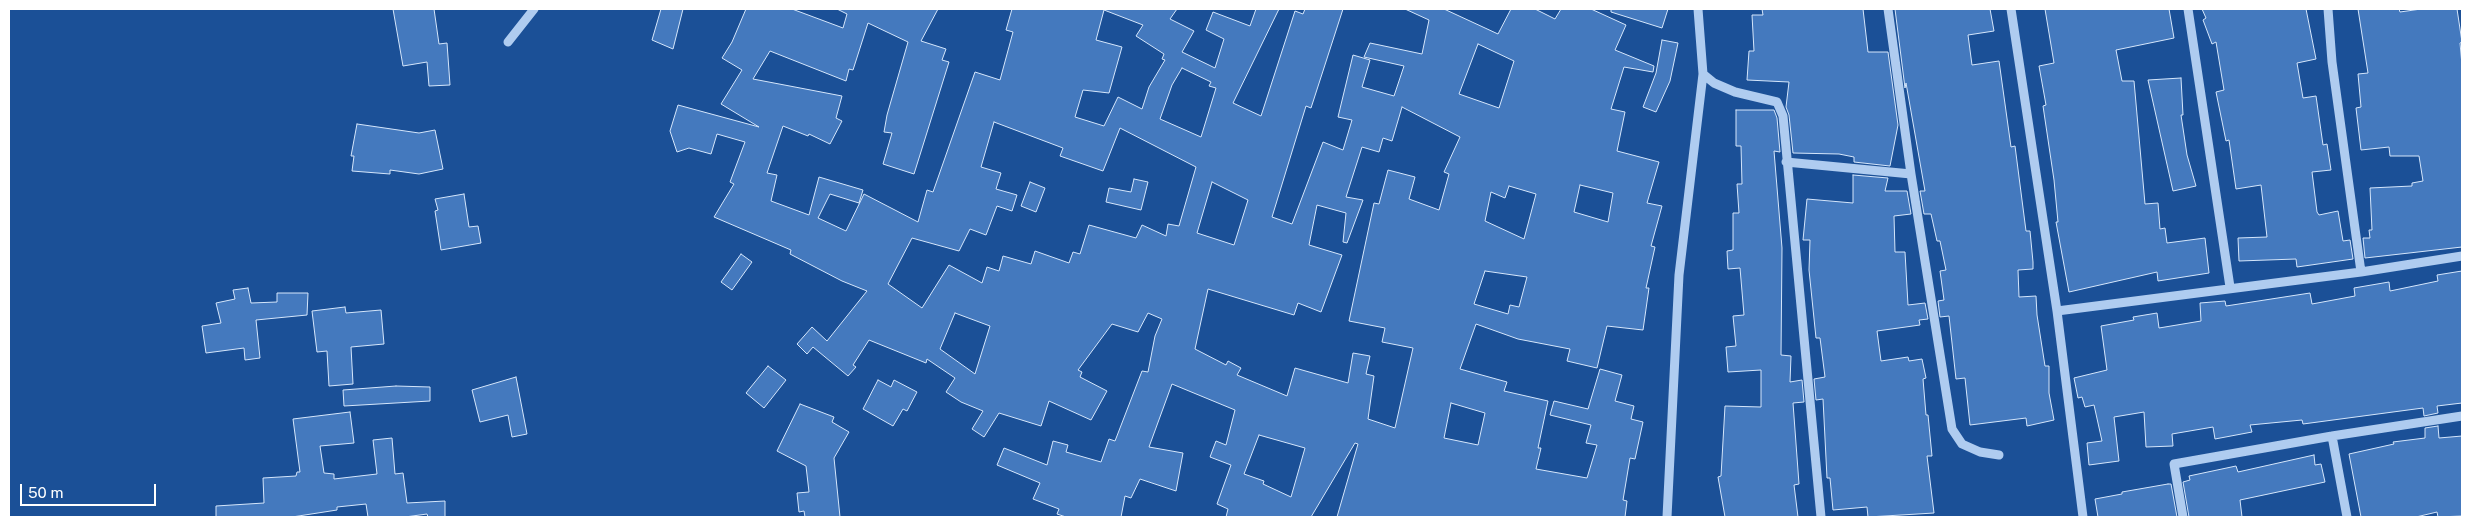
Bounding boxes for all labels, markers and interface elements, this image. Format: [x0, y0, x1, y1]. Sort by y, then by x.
scale bar [22, 474, 159, 506]
text: 50 m [28, 484, 63, 501]

